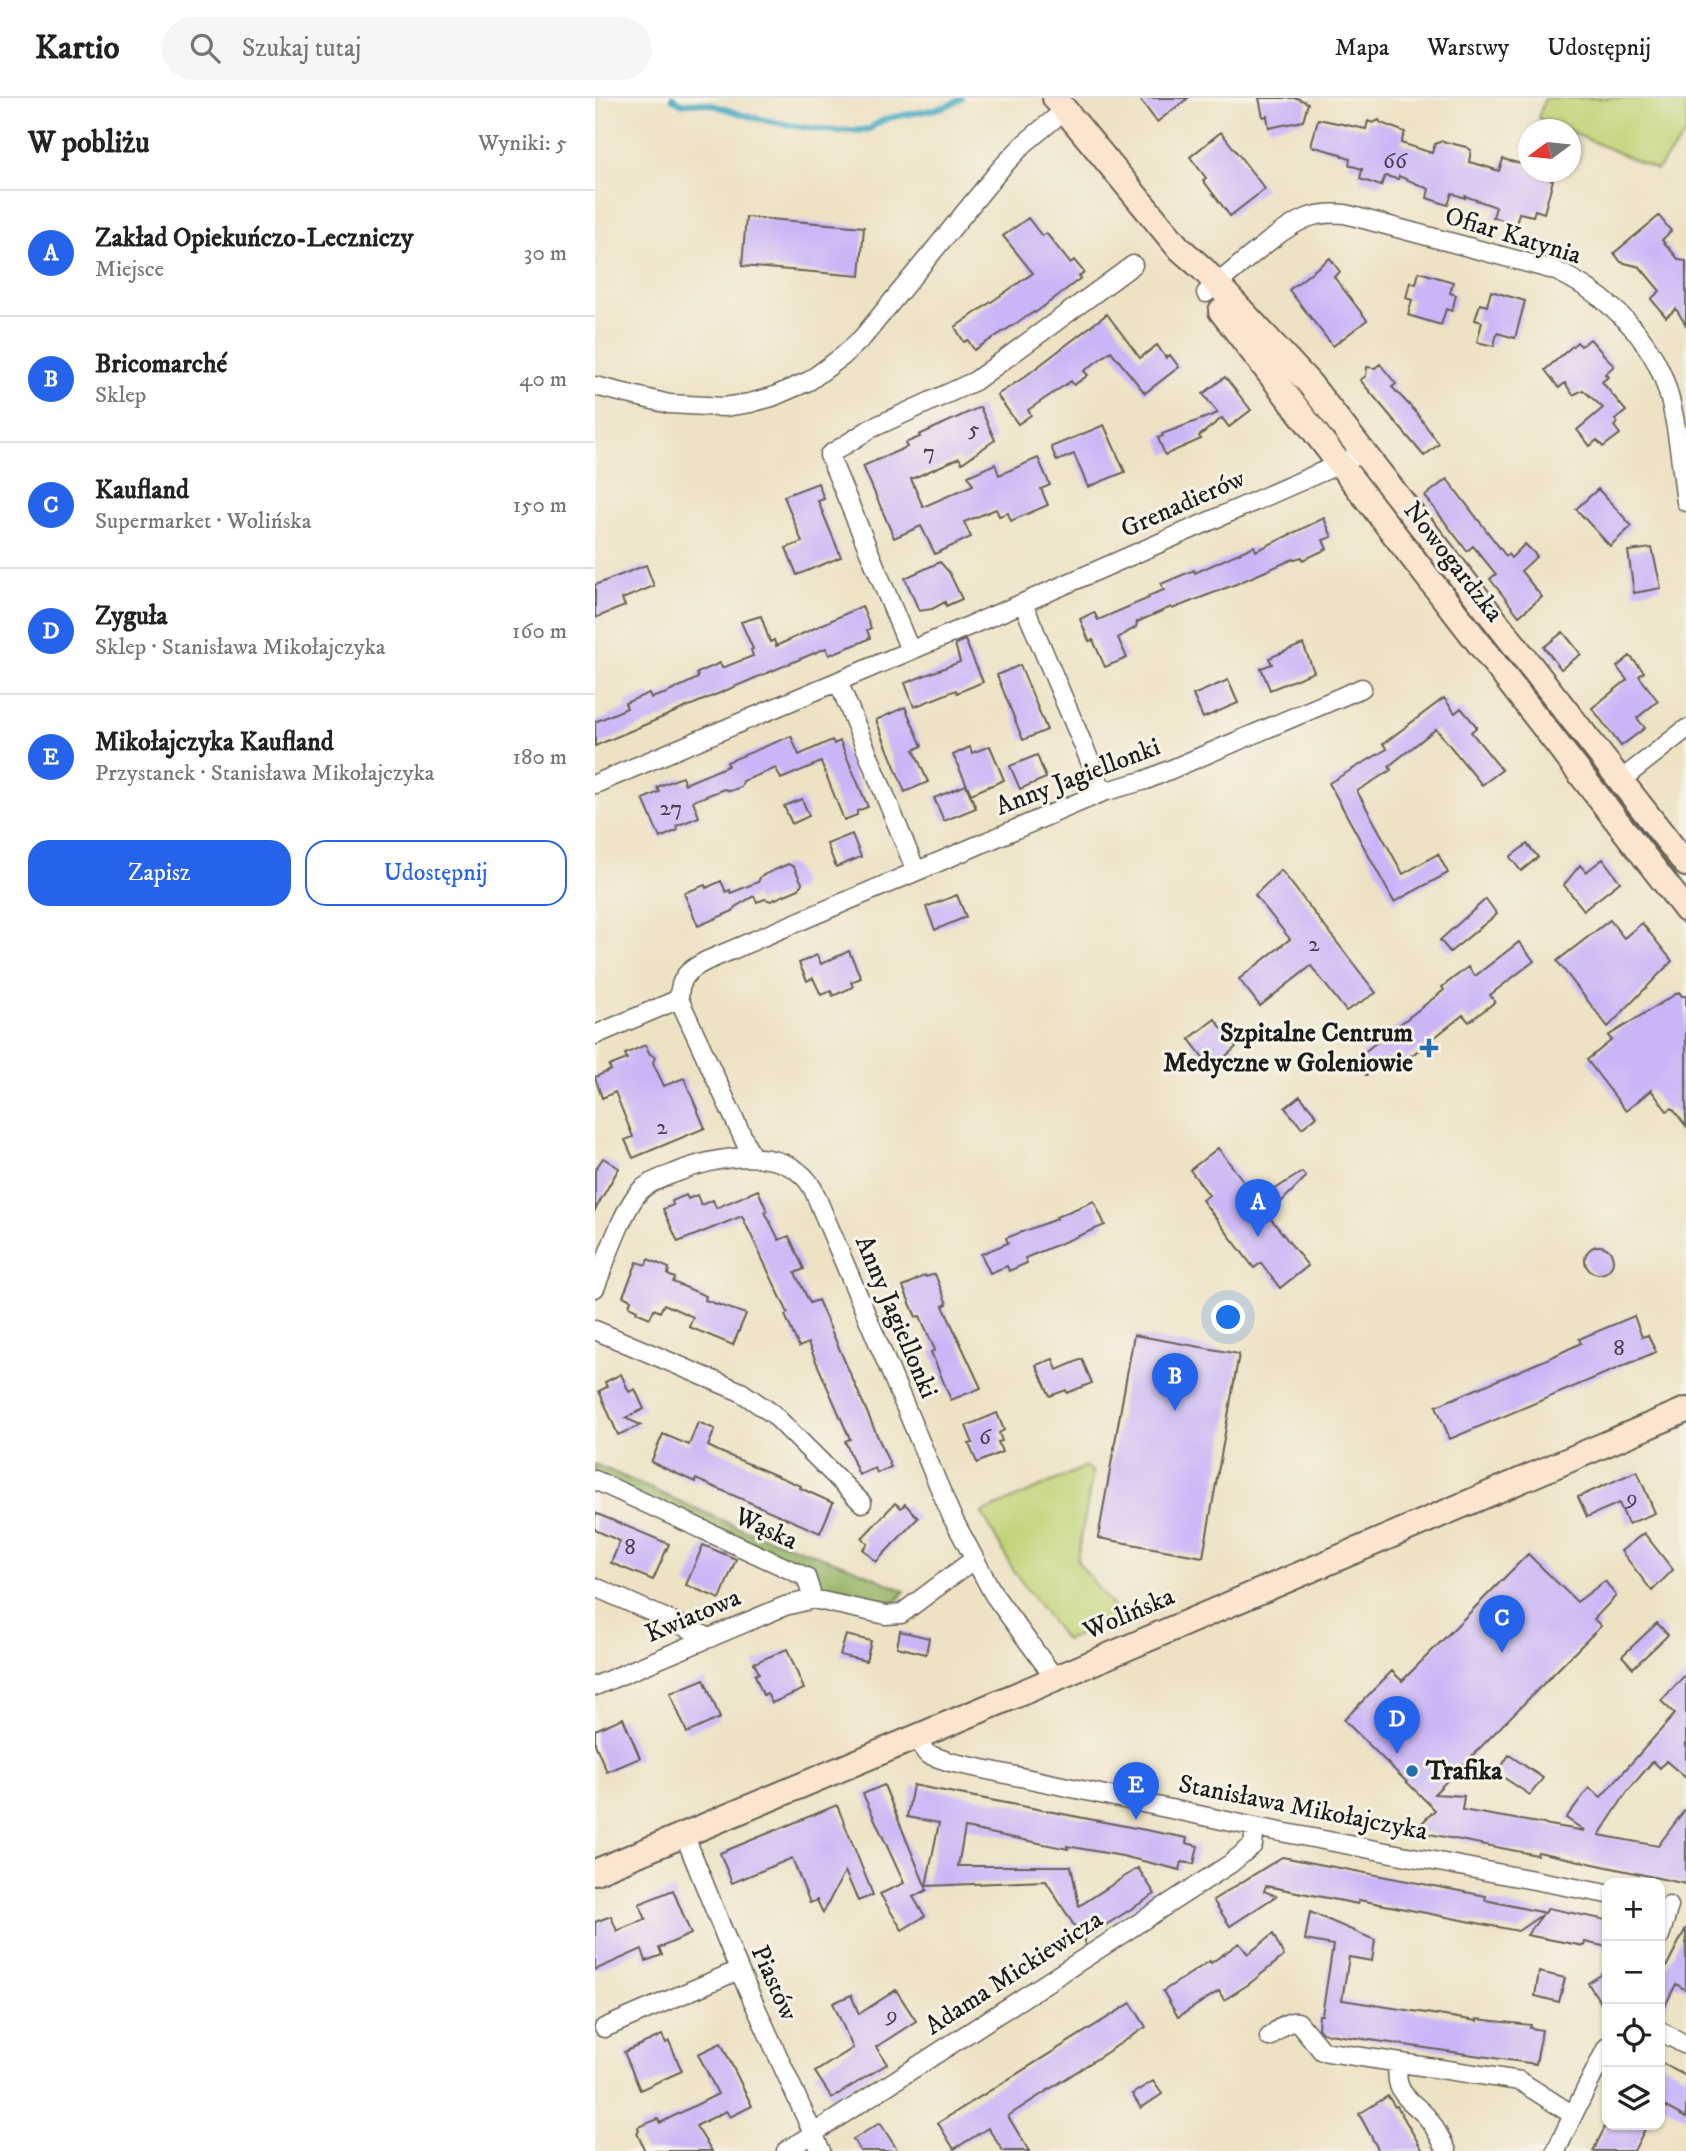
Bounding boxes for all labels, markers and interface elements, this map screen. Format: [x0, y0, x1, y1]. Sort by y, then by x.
search box [162, 17, 652, 80]
text: Kartio [35, 28, 120, 69]
icon: search [186, 29, 224, 67]
text: Szukaj tutaj [242, 32, 361, 65]
text: Mapa [1335, 33, 1389, 63]
text: Warstwy [1427, 33, 1509, 63]
text: Udostępnij [1547, 33, 1651, 63]
north arrow [1518, 119, 1581, 182]
text: W pobliżu [28, 125, 150, 162]
text: Wyniki: 5 [478, 129, 567, 158]
house number: 66 [1383, 147, 1408, 176]
street label: Ofiar Katynia [1441, 200, 1585, 272]
text: Zakład Opiekuńczo-Leczniczy [95, 222, 413, 255]
text: A [44, 239, 58, 268]
text: 30 m [524, 239, 567, 268]
text: Miejsce [95, 255, 164, 284]
text: Bricomarché [95, 348, 227, 381]
text: B [44, 365, 58, 394]
text: 40 m [519, 365, 567, 394]
text: Sklep [95, 381, 146, 410]
house number: 5 [968, 415, 980, 444]
house number: 7 [923, 438, 935, 467]
street label: Grenadierów [1116, 462, 1251, 546]
text: Kaufland [95, 474, 189, 507]
text: C [43, 491, 59, 520]
text: 150 m [513, 491, 567, 520]
street label: Nowogardzka [1396, 495, 1510, 629]
text: Supermarket · Wolińska [95, 507, 312, 536]
text: Zyguła [95, 600, 168, 633]
text: D [42, 617, 60, 646]
text: 160 m [512, 617, 567, 646]
text: Sklep · Stanisława Mikołajczyka [95, 633, 386, 662]
text: Mikołajczyka Kaufland [95, 726, 334, 759]
street label: Anny Jagiellonki [991, 730, 1165, 824]
text: E [43, 743, 59, 772]
text: 180 m [512, 743, 567, 772]
text: Przystanek · Stanisława Mikołajczyka [95, 759, 435, 788]
house number: 27 [660, 794, 682, 823]
button: Zapisz [28, 840, 291, 906]
button: Udostępnij [305, 840, 567, 906]
house number: 2 [1308, 930, 1320, 959]
place label: Szpitalne Centrum Medyczne w Goleniowie [1163, 1017, 1413, 1080]
marker: Szpitalne Centrum Medyczne w Goleniowie [1419, 1038, 1439, 1058]
house number: 2 [656, 1113, 668, 1142]
pin: A [1235, 1179, 1281, 1237]
street label: Anny Jagiellonki [847, 1231, 945, 1403]
your location [1211, 1300, 1245, 1334]
house number: 8 [1613, 1334, 1625, 1363]
pin: B [1152, 1353, 1198, 1411]
house number: 6 [979, 1423, 992, 1452]
house number: 9 [1625, 1484, 1638, 1513]
street label: Wąska [728, 1500, 803, 1558]
house number: 8 [624, 1533, 636, 1562]
street label: Wolińska [1078, 1580, 1180, 1648]
street label: Kwiatowa [640, 1581, 746, 1651]
pin: C [1479, 1595, 1525, 1653]
pin: D [1374, 1696, 1420, 1754]
place label: Trafika [1425, 1755, 1503, 1788]
pin: E [1113, 1762, 1159, 1820]
marker: Trafika [1404, 1763, 1420, 1779]
street label: Stanisława Mikołajczyka [1176, 1768, 1430, 1848]
map controls [1602, 1878, 1665, 2130]
button: + [1602, 1878, 1665, 1941]
street label: Adama Mickiewicza [919, 1903, 1109, 2043]
street label: Piastów [743, 1940, 805, 2026]
button: − [1602, 1941, 1665, 2004]
house number: 9 [885, 2001, 898, 2030]
button: locate [1602, 2004, 1665, 2067]
button: layers [1602, 2067, 1665, 2130]

